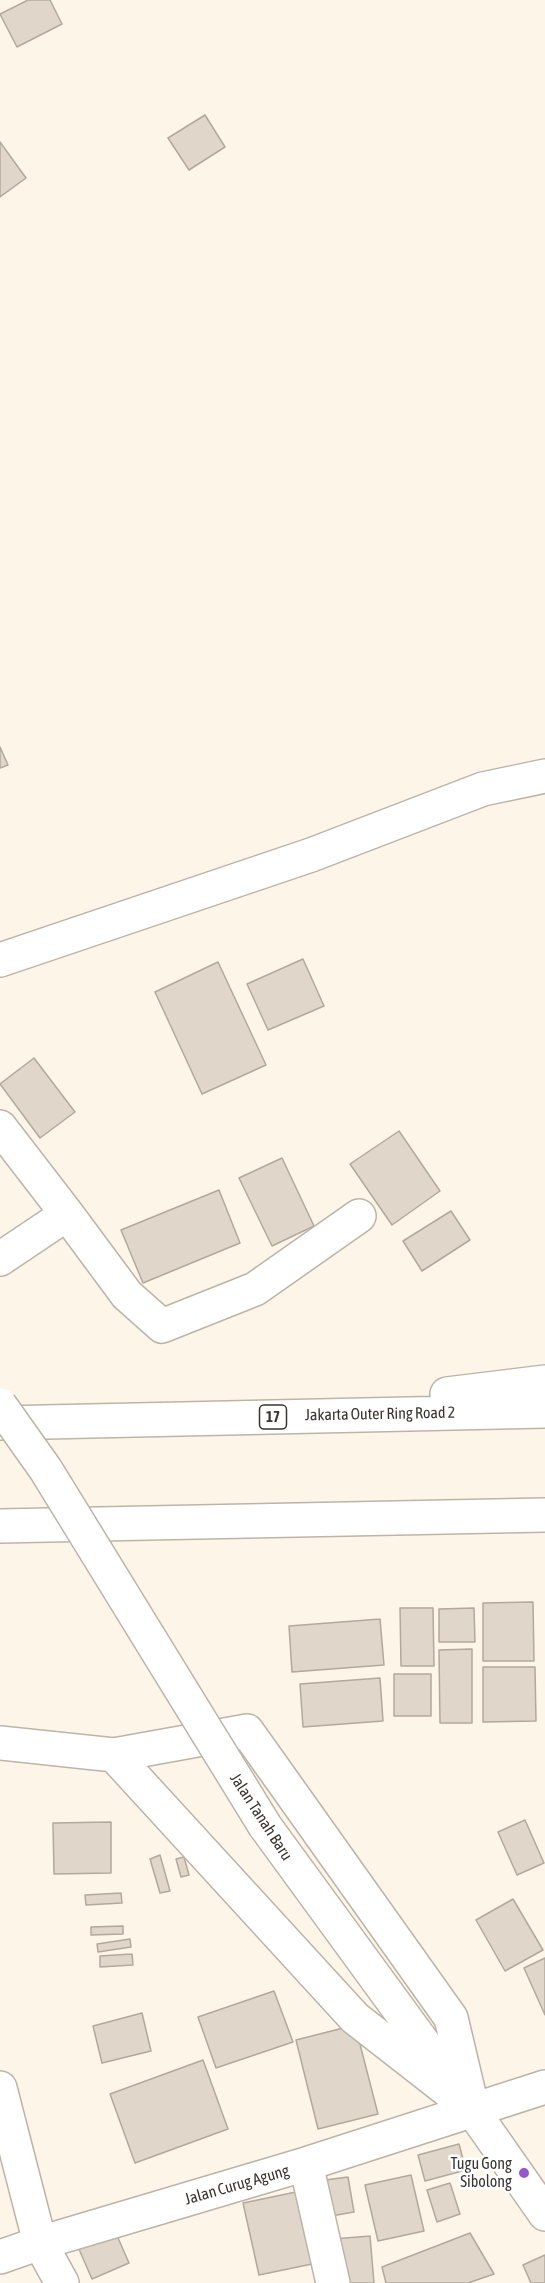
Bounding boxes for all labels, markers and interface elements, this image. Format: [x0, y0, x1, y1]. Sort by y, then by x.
street label: Jakarta Outer Ring Road 2 [305, 1403, 455, 1425]
road number: 17 [260, 1405, 286, 1429]
street label: Jalan Tanah Baru [226, 1770, 296, 1864]
place label: Tugu Gong Sibolong [451, 2154, 512, 2192]
street label: Jalan Curug Agung [183, 2161, 291, 2209]
marker: Tugu Gong Sibolong [517, 2166, 531, 2180]

